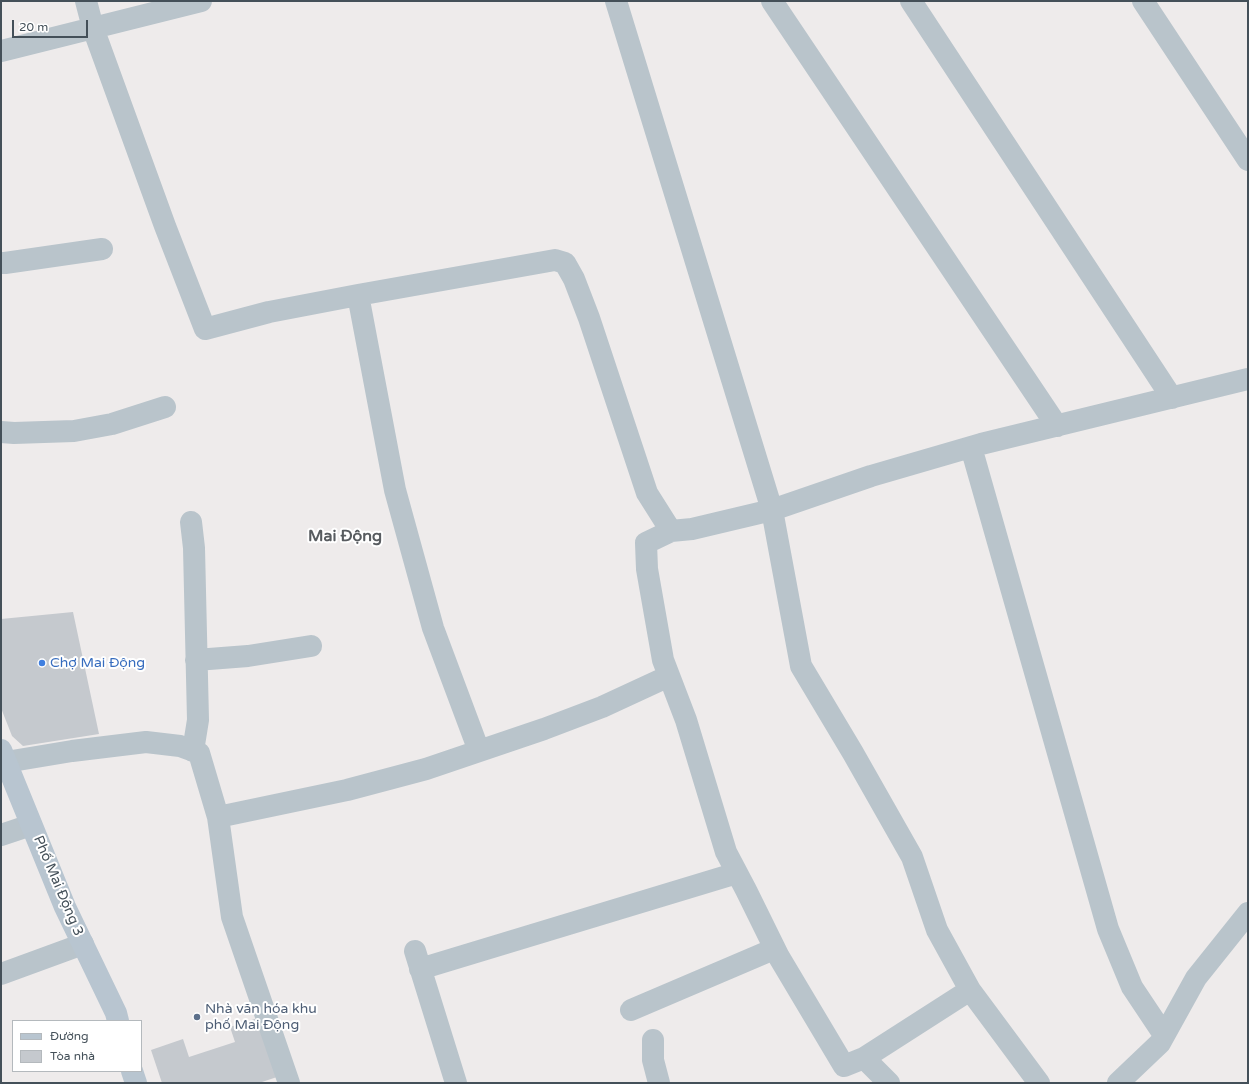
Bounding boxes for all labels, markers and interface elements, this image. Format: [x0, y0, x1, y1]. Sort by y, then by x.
scale bar [14, 12, 90, 38]
text: 20 m [19, 20, 48, 34]
district label: Mai Động [308, 527, 382, 547]
place label: Chợ Mai Động [50, 655, 145, 671]
marker: Chợ Mai Động [37, 658, 47, 668]
street label: Phố Mai Động 3 [29, 833, 87, 939]
place label: Nhà văn hóa khu phố Mai Động [205, 1001, 317, 1034]
marker: Nhà văn hóa khu phố Mai Động [192, 1012, 202, 1022]
legend [12, 1020, 142, 1072]
text: Đường [50, 1029, 89, 1043]
text: Tòa nhà [50, 1049, 95, 1063]

